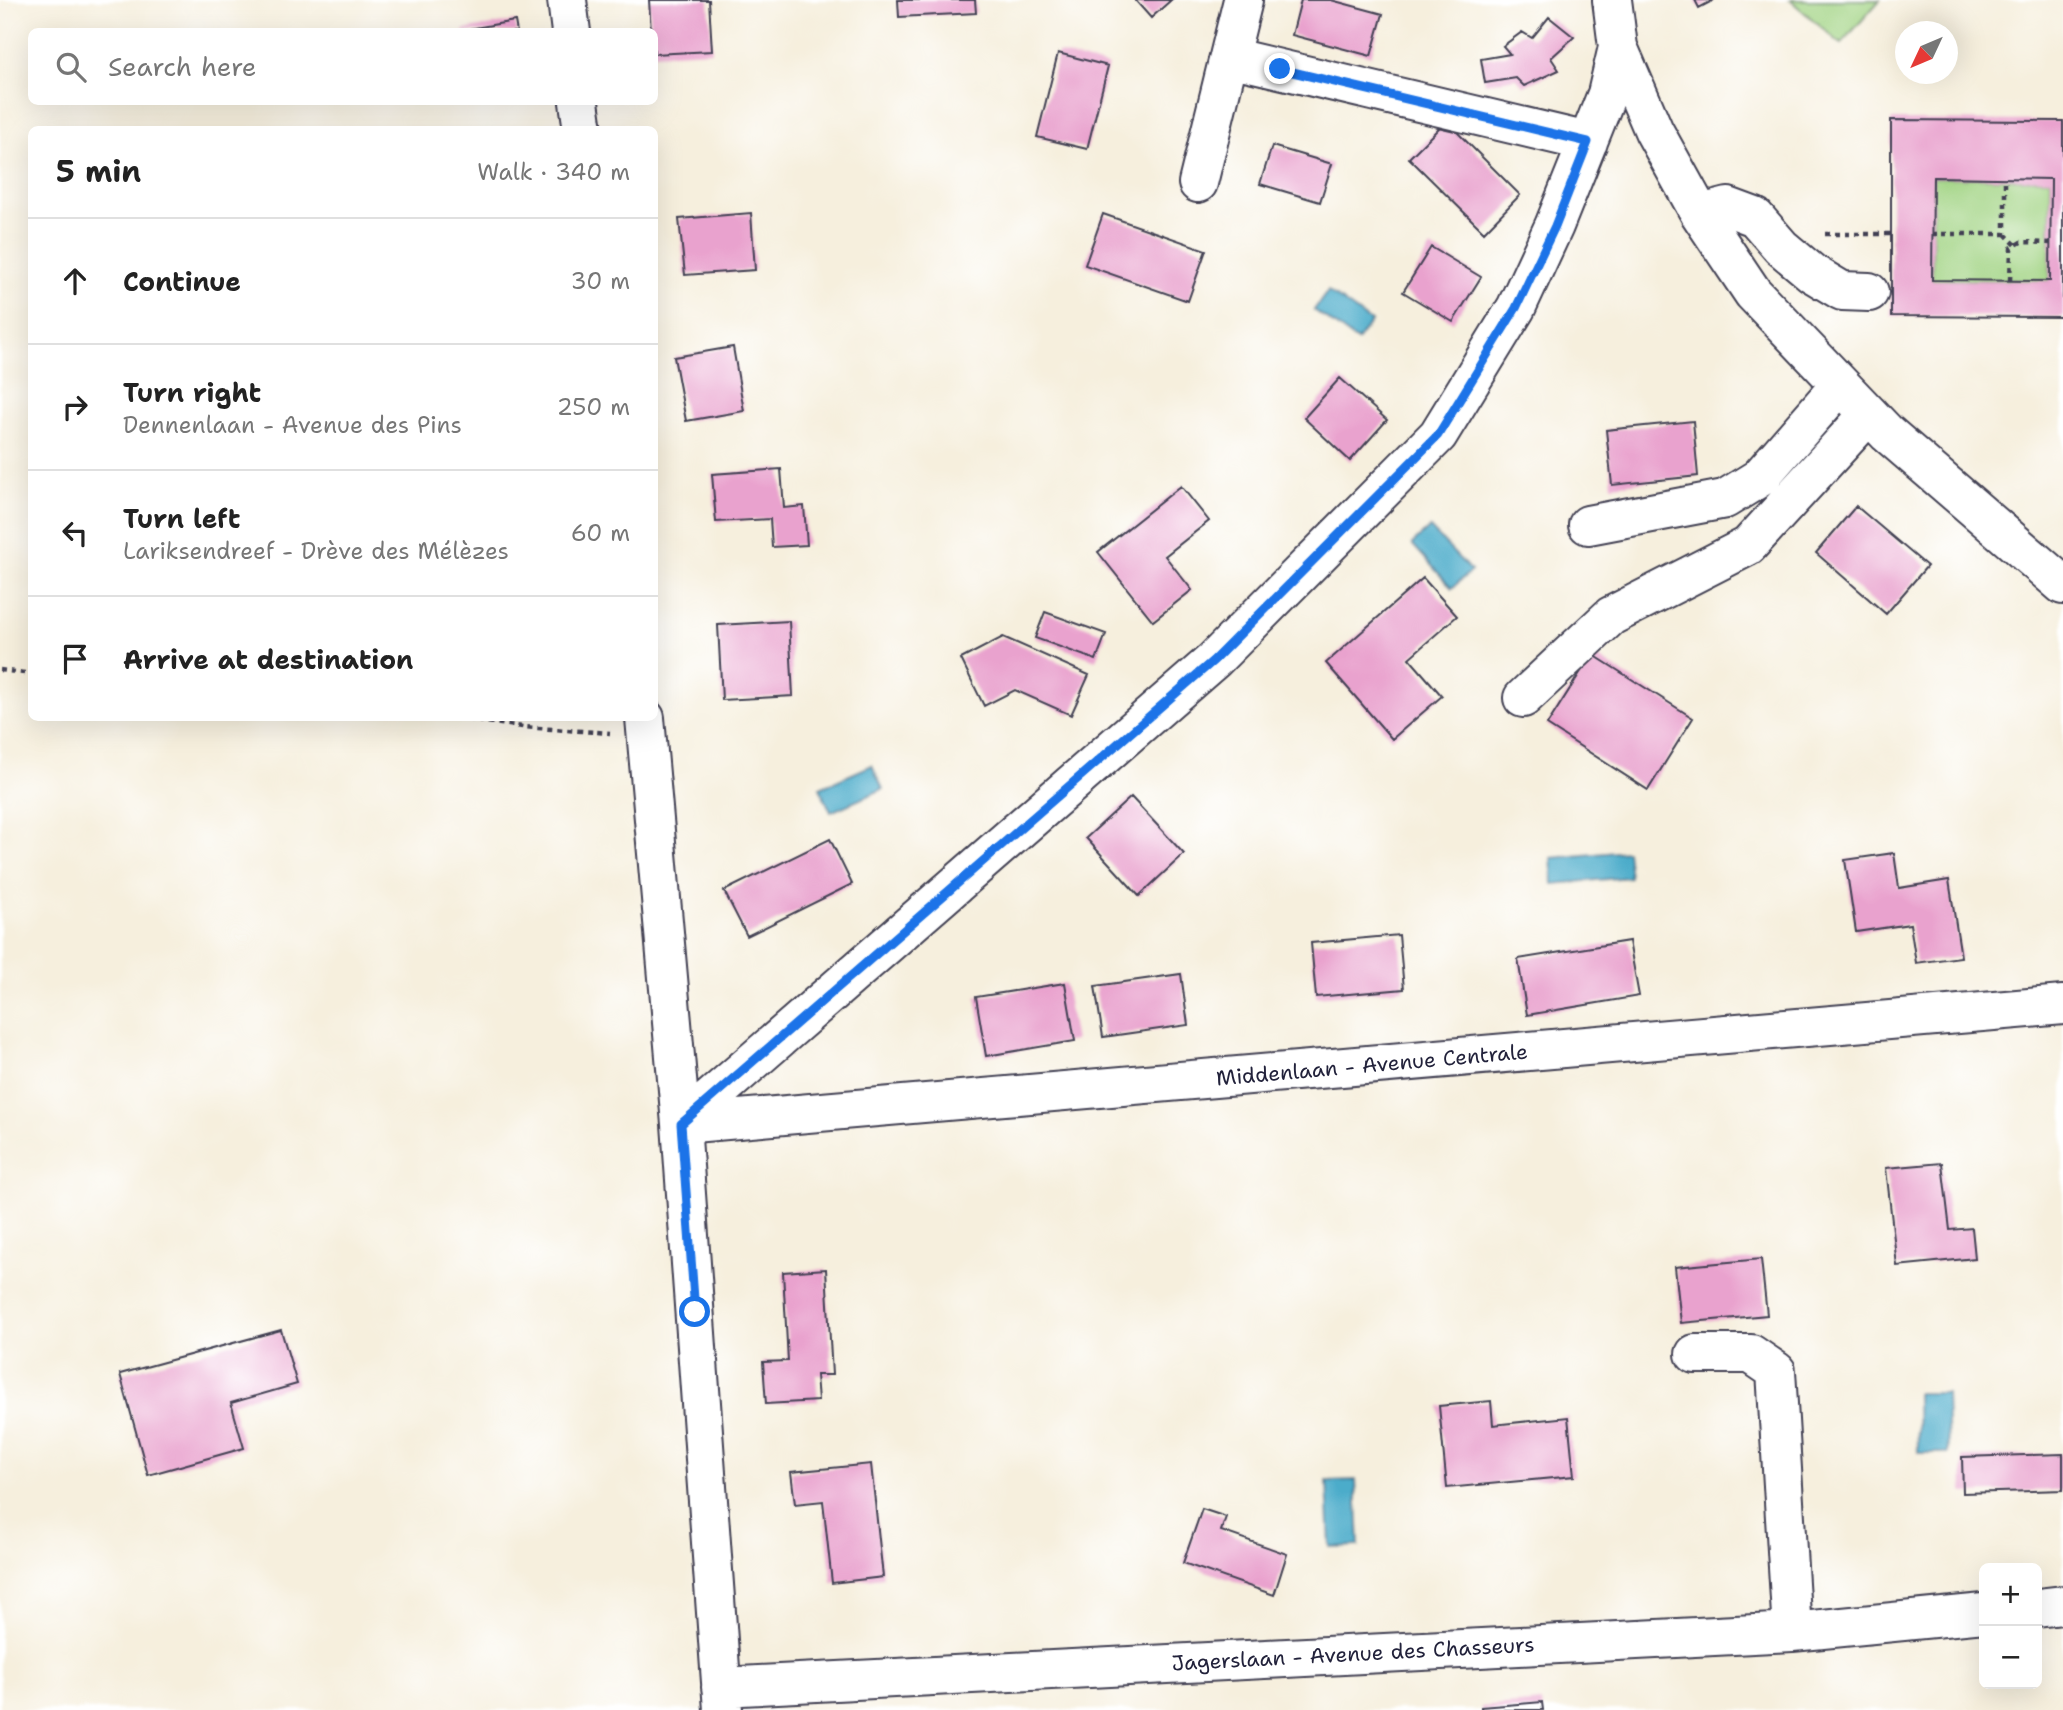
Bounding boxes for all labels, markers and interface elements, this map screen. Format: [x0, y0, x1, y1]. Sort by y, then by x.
north arrow [1895, 21, 1958, 84]
search box [28, 28, 658, 105]
icon: search [52, 48, 90, 86]
text: Search here [108, 49, 257, 84]
route end [1264, 53, 1295, 84]
text: 5 min [56, 151, 141, 192]
text: Walk · 340 m [477, 157, 630, 187]
icon: ahead [56, 262, 94, 300]
text: Continue [123, 264, 241, 299]
text: 30 m [571, 266, 630, 296]
text: Turn right [123, 375, 261, 410]
icon: right [56, 388, 94, 426]
text: 250 m [557, 392, 630, 422]
text: Dennenlaan - Avenue des Pins [123, 410, 462, 440]
text: Turn left [123, 501, 240, 536]
icon: left [56, 514, 94, 552]
text: 60 m [571, 518, 630, 548]
text: Lariksendreef - Drève des Mélèzes [123, 536, 509, 566]
icon: arrive [56, 640, 94, 678]
text: Arrive at destination [123, 642, 413, 677]
street label: Middenlaan - Avenue Centrale [1215, 1037, 1529, 1093]
route start [679, 1296, 710, 1327]
map controls [1979, 1563, 2042, 1689]
button: + [1979, 1563, 2042, 1626]
button: − [1979, 1626, 2042, 1689]
street label: Jagerslaan - Avenue des Chasseurs [1171, 1631, 1535, 1677]

